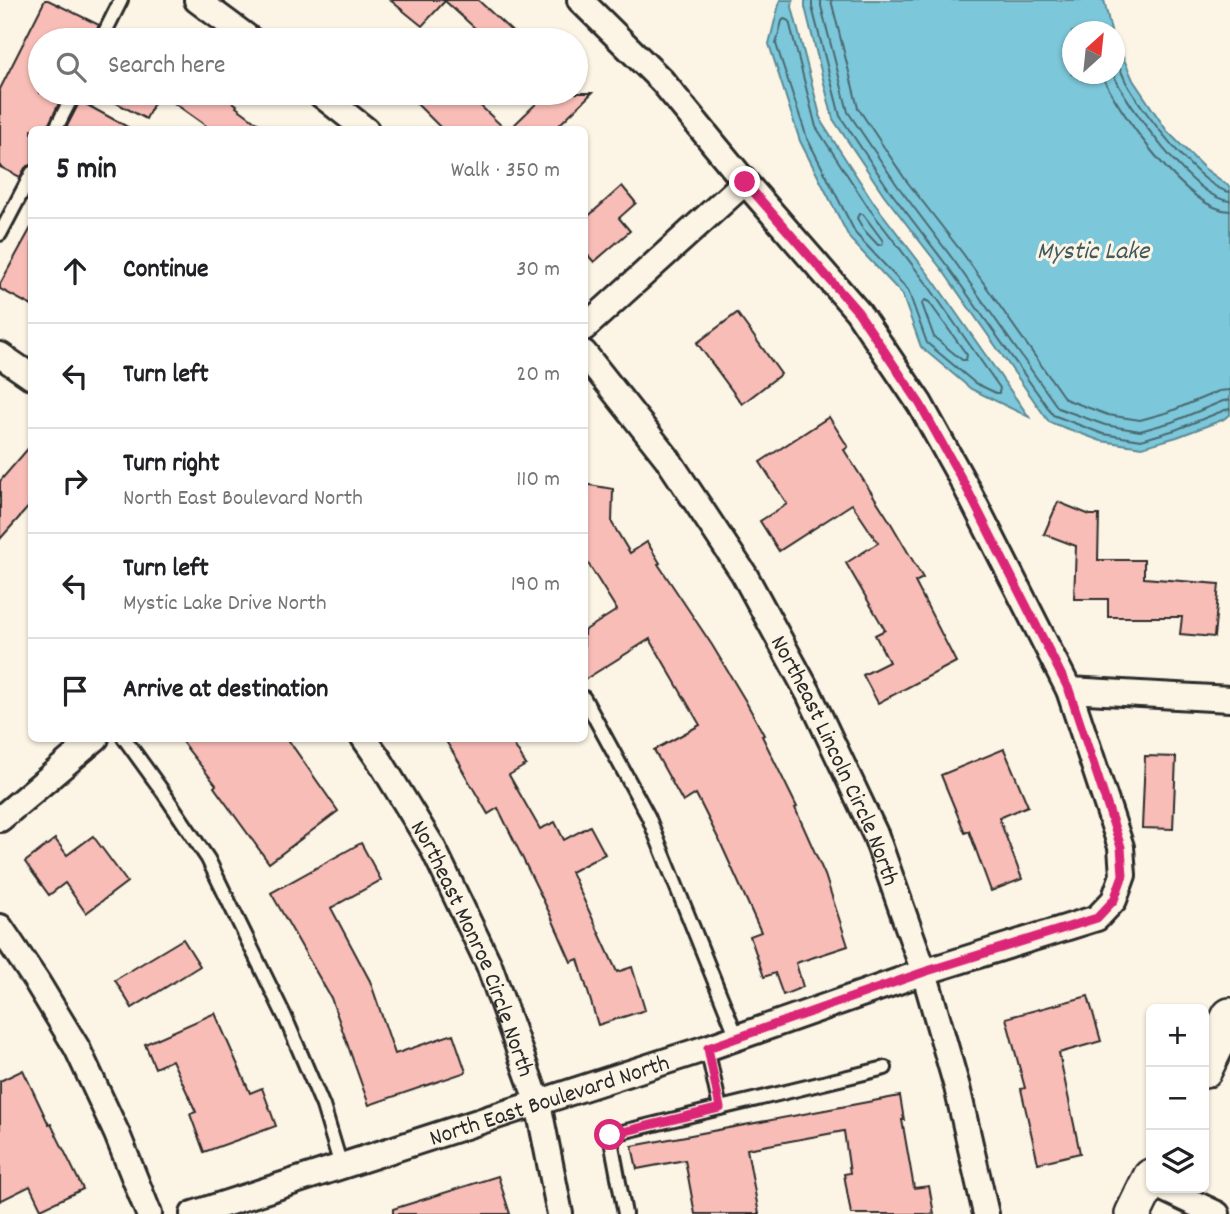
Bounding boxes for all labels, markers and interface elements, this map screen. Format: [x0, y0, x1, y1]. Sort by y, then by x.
north arrow [1062, 21, 1125, 84]
search box [28, 28, 588, 105]
icon: search [52, 48, 90, 86]
text: Search here [108, 48, 226, 85]
text: 5 min [56, 150, 117, 193]
text: Walk · 350 m [451, 155, 560, 188]
route end [729, 166, 760, 197]
water label: Mystic Lake [1037, 234, 1151, 271]
icon: ahead [56, 252, 94, 290]
text: Continue [123, 252, 208, 289]
text: 30 m [516, 254, 560, 287]
icon: left [56, 357, 94, 395]
text: Turn left [123, 357, 209, 394]
text: 20 m [516, 359, 560, 392]
text: Turn right [123, 446, 220, 483]
icon: right [56, 462, 94, 500]
text: 110 m [516, 464, 560, 497]
text: North East Boulevard North [123, 483, 363, 516]
text: Turn left [123, 551, 209, 588]
icon: left [56, 567, 94, 605]
text: 190 m [511, 569, 560, 602]
text: Mystic Lake Drive North [123, 588, 326, 621]
street label: Northeast Lincoln Circle North [760, 630, 906, 891]
icon: arrive [56, 672, 94, 710]
text: Arrive at destination [123, 672, 328, 709]
street label: Northeast Monroe Circle North [400, 815, 541, 1082]
map controls [1146, 1004, 1209, 1193]
button: + [1146, 1004, 1209, 1067]
street label: North East Boulevard North [425, 1047, 674, 1157]
button: − [1146, 1067, 1209, 1130]
route start [594, 1119, 625, 1150]
button: layers [1146, 1130, 1209, 1193]

